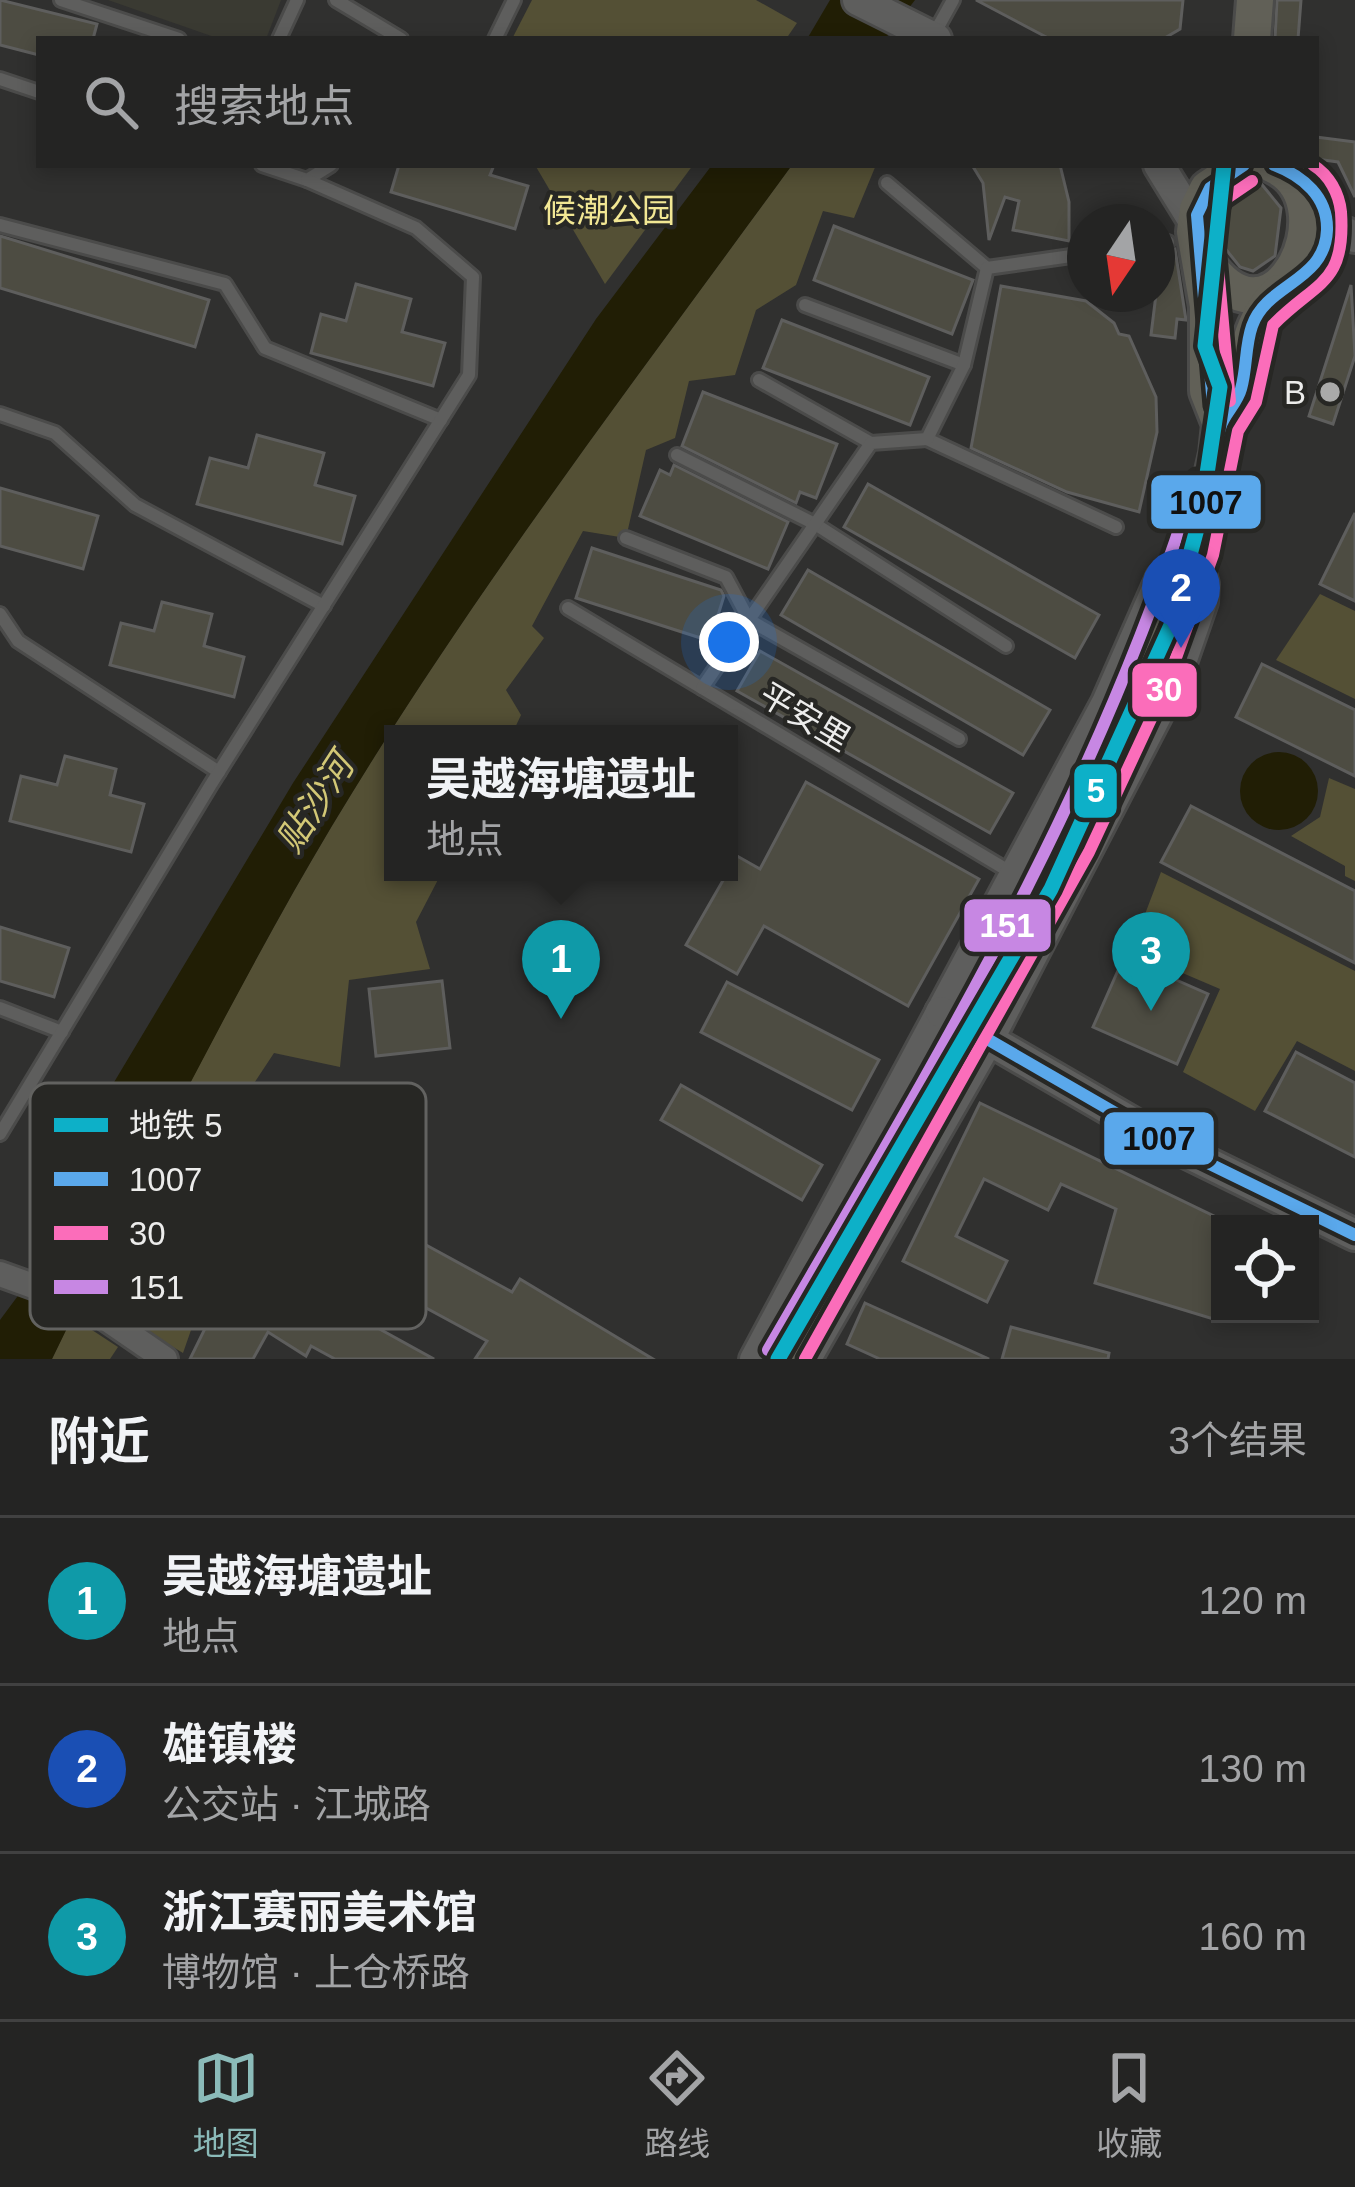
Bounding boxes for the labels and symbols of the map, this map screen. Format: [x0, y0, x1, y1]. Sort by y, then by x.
park label: 候潮公园 [543, 192, 675, 229]
north arrow [1067, 204, 1175, 312]
place label: B [1284, 374, 1306, 411]
marker: B [1317, 379, 1343, 405]
line badge: 1007 [1149, 473, 1263, 531]
text: 1007 [1169, 484, 1243, 521]
pin: 2 [1142, 549, 1220, 648]
your location [699, 612, 759, 672]
line badge: 30 [1130, 661, 1199, 719]
text: 30 [1146, 671, 1182, 708]
street label: 平安里 [753, 676, 857, 758]
water label: 贴沙河 [268, 742, 365, 859]
line badge: 5 [1072, 762, 1119, 820]
text: 5 [1087, 772, 1105, 809]
line badge: 151 [962, 897, 1053, 954]
text: 151 [979, 907, 1035, 944]
pin: 3 [1112, 912, 1190, 1011]
pin: 1 [522, 920, 600, 1019]
legend [30, 1083, 426, 1329]
text: 地铁 5 [129, 1107, 223, 1144]
line badge: 1007 [1102, 1110, 1216, 1167]
text: 1007 [1122, 1120, 1196, 1157]
text: 1007 [129, 1161, 202, 1198]
text: 30 [129, 1215, 166, 1252]
text: 151 [129, 1269, 184, 1306]

